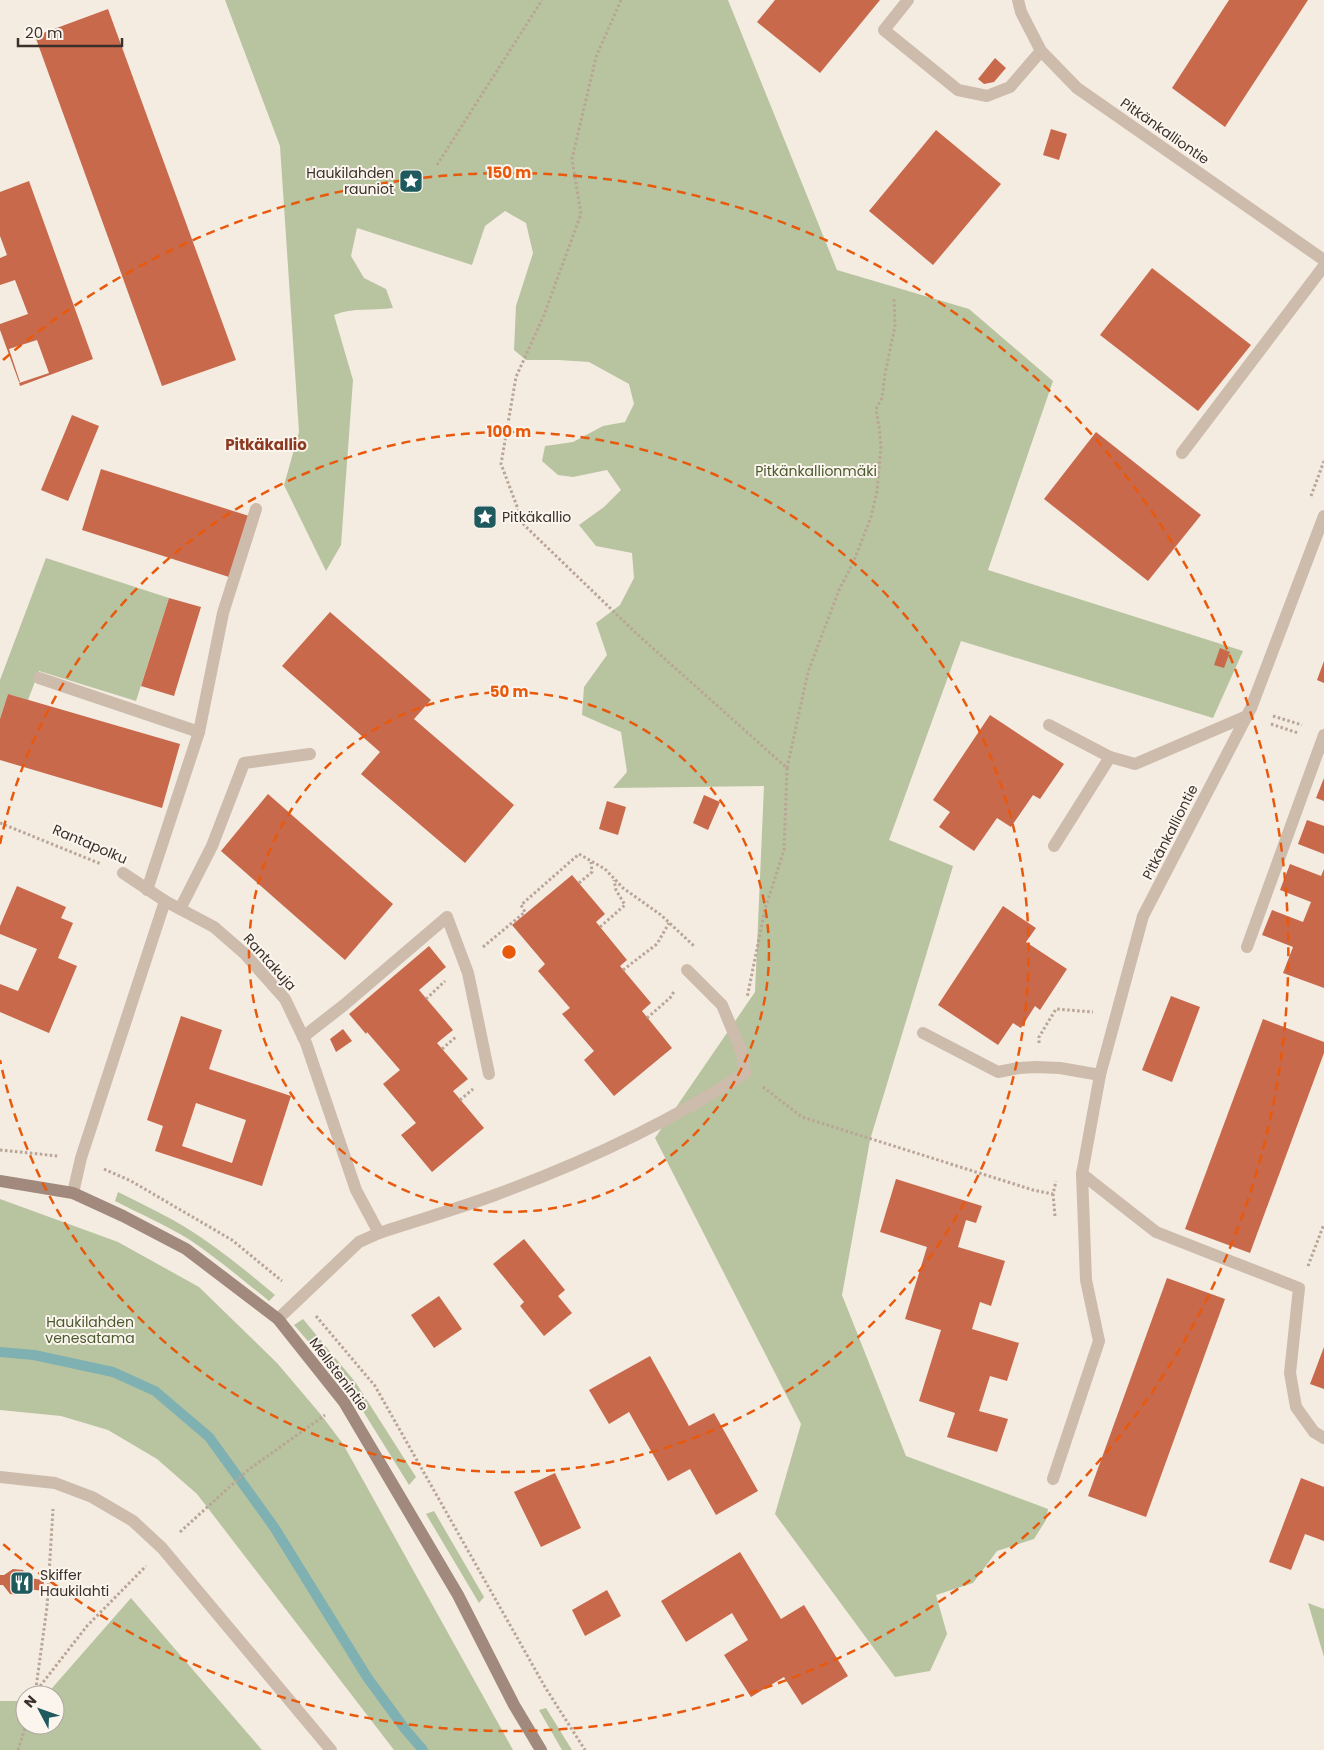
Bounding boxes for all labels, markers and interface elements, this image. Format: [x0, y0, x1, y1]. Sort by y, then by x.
scale bar [18, 15, 121, 47]
text: 20 m [25, 22, 63, 43]
street label: Pitkänkalliontie [1116, 93, 1214, 169]
text: 150 m [487, 162, 531, 183]
place label: Haukilahden rauniot [306, 163, 394, 199]
place icon: Haukilahden rauniot [398, 168, 424, 194]
text: 100 m [487, 421, 531, 442]
district label: Pitkäkallio [225, 434, 307, 455]
park label: Pitkänkallionmäki [755, 461, 877, 481]
place icon: Pitkäkallio [472, 504, 498, 530]
place label: Pitkäkallio [502, 507, 571, 527]
text: 50 m [490, 681, 528, 702]
street label: Pitkänkalliontie [1137, 781, 1203, 883]
street label: Rantapolku [49, 819, 131, 869]
street label: Rantakuja [239, 929, 301, 995]
centre of rings [500, 943, 518, 961]
park label: Haukilahden venesatama [45, 1312, 135, 1348]
street label: Mellstenintie [305, 1333, 373, 1415]
place label: Skiffer Haukilahti [40, 1565, 109, 1601]
restaurant icon: Skiffer Haukilahti [9, 1570, 35, 1596]
north arrow [15, 1685, 65, 1735]
text: N [19, 1691, 41, 1712]

